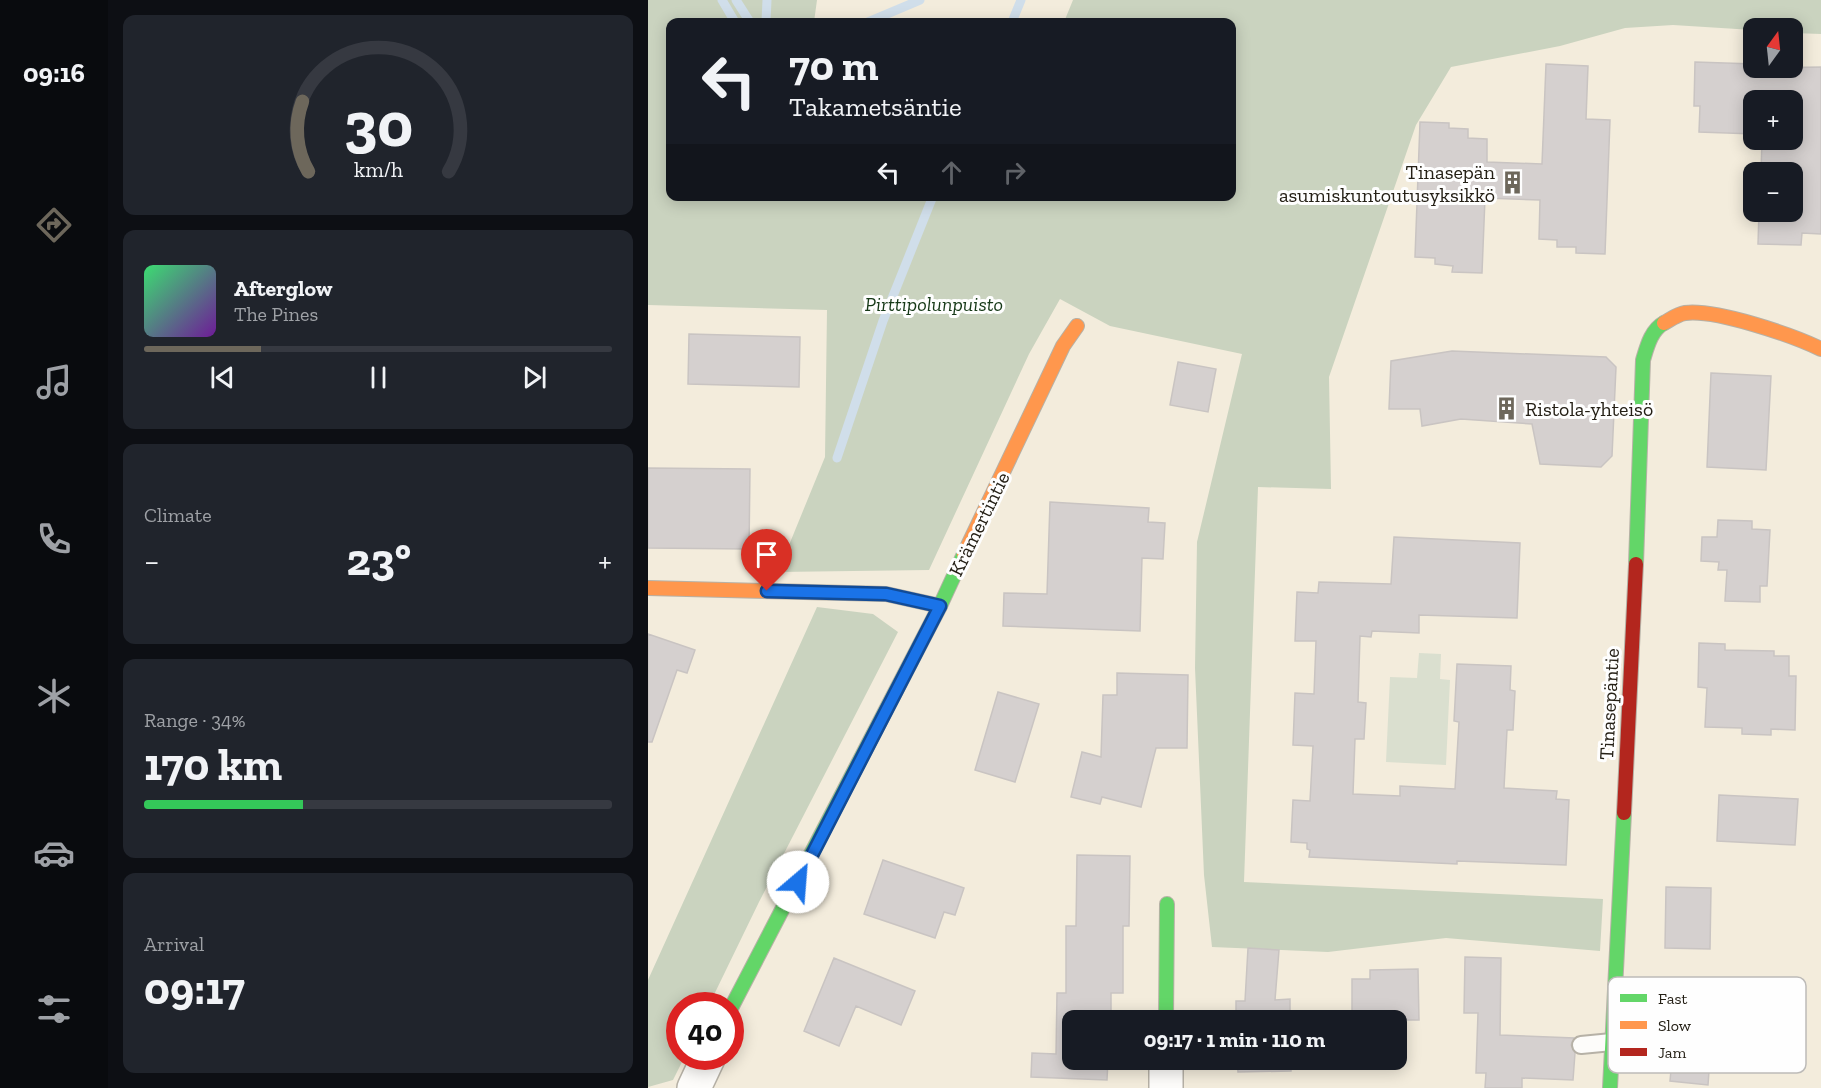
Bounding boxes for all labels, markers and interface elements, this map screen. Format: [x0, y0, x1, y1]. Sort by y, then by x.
north arrow [1743, 18, 1803, 78]
map controls [1743, 18, 1803, 222]
text: 70 m [789, 40, 879, 91]
icon: left [690, 42, 768, 120]
text: 09:16 [23, 57, 85, 89]
text: 30 [343, 87, 413, 162]
button: + [1743, 90, 1803, 150]
text: Takametsäntie [789, 91, 962, 123]
icon: left [872, 156, 905, 189]
icon: ahead [935, 156, 968, 189]
icon: right [998, 156, 1031, 189]
text: km/h [354, 157, 402, 182]
place label: Tinasepän asumiskuntoutusyksikkö [1279, 160, 1496, 207]
button: − [1743, 162, 1803, 222]
building icon: Tinasepän asumiskuntoutusyksikkö [1500, 170, 1526, 196]
icon: directions [33, 204, 75, 246]
text: Afterglow [234, 275, 332, 302]
park label: Pirttipolunpuisto [865, 292, 1003, 316]
text: The Pines [234, 302, 318, 326]
icon: music [33, 361, 75, 403]
icon: previous [206, 361, 239, 394]
icon: pause [362, 361, 395, 394]
icon: next [518, 361, 551, 394]
building icon: Ristola-yhteisö [1494, 396, 1520, 422]
place label: Ristola-yhteisö [1525, 397, 1653, 421]
street label: Krämertintie [943, 468, 1015, 580]
text: Climate [144, 503, 212, 527]
icon: phone [33, 518, 75, 560]
pin [741, 529, 792, 591]
text: 23° [347, 533, 411, 587]
icon: arrive [750, 538, 783, 571]
text: − [144, 541, 159, 580]
text: + [598, 541, 612, 580]
street label: Tinasepäntie [1594, 648, 1624, 760]
icon: climate [33, 675, 75, 717]
text: Range · 34% [144, 708, 246, 732]
text: 170 km [144, 738, 282, 792]
icon: car [33, 832, 75, 874]
position arrow [766, 850, 830, 914]
text: Arrival [144, 932, 204, 956]
text: 09:17 [144, 962, 245, 1016]
legend [1608, 977, 1806, 1073]
icon: filters [33, 988, 75, 1030]
text: Fast [1658, 989, 1687, 1008]
speed limit sign: 40 [666, 992, 744, 1070]
text: Slow [1658, 1016, 1692, 1035]
text: 09:17 · 1 min · 110 m [1144, 1026, 1325, 1053]
text: Jam [1658, 1043, 1687, 1062]

